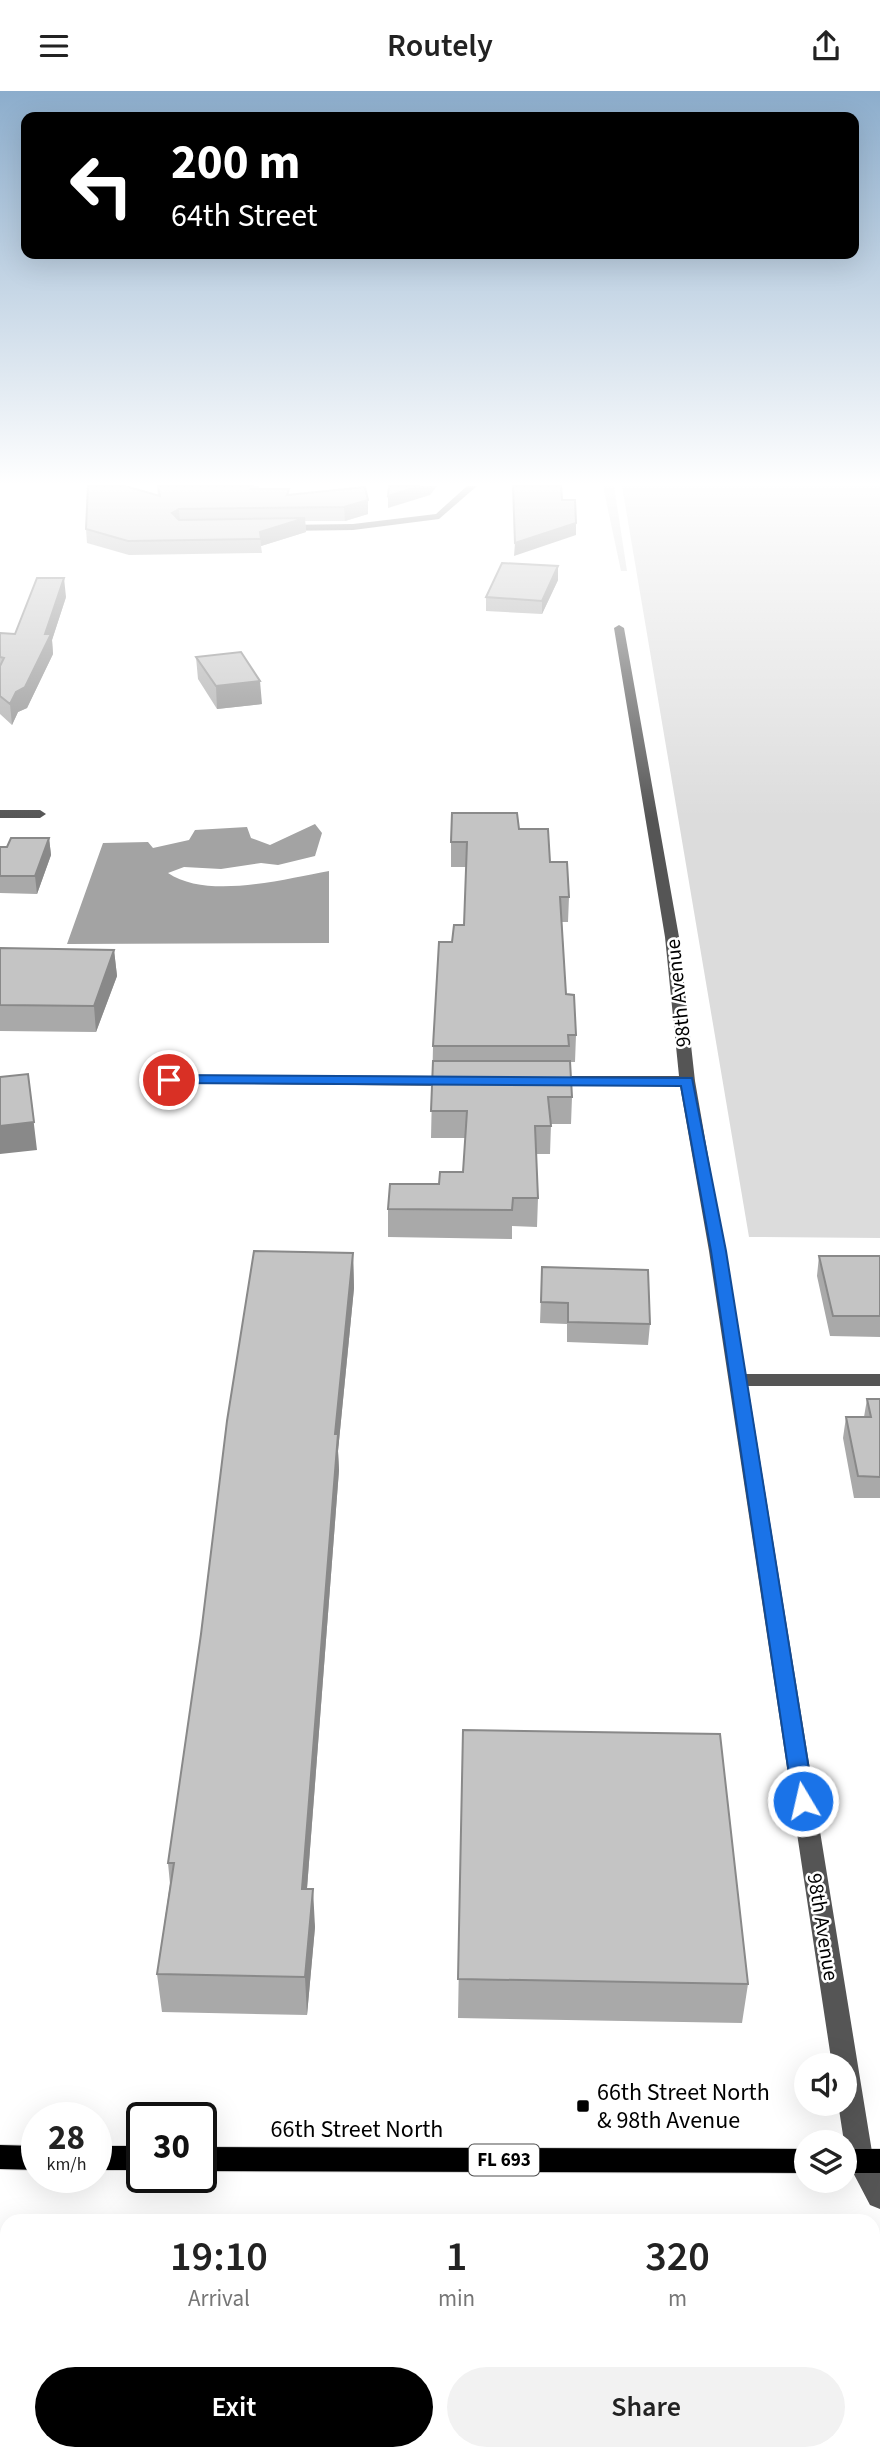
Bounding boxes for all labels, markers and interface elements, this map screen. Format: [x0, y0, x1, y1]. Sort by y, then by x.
text: Routely [387, 23, 493, 69]
icon: menu [35, 27, 73, 65]
icon: share [807, 27, 845, 65]
text: 200 m [171, 128, 300, 198]
icon: left [56, 140, 147, 231]
text: 64th Street [171, 193, 318, 239]
street label: 98th Avenue [657, 938, 699, 1048]
pin [139, 1050, 199, 1110]
icon: arrive [150, 1061, 188, 1099]
position arrow [766, 1764, 840, 1838]
street label: 98th Avenue [800, 1871, 846, 1983]
map controls [794, 2053, 857, 2193]
button: sound [794, 2053, 857, 2116]
place label: 66th Street North & 98th Avenue [597, 2075, 770, 2138]
marker: 66th Street North & 98th Avenue [575, 2098, 591, 2114]
speed limit sign: 30 [126, 2102, 217, 2193]
street label: 66th Street North [271, 2112, 443, 2147]
text: 28 [48, 2113, 85, 2163]
button: layers [794, 2130, 857, 2193]
road number: FL 693 [469, 2145, 539, 2175]
text: km/h [47, 2152, 86, 2177]
text: 19:10 [170, 2227, 268, 2287]
text: 1 [446, 2227, 467, 2287]
text: 320 [645, 2227, 710, 2287]
text: Arrival [188, 2282, 250, 2315]
text: min [438, 2282, 475, 2315]
text: m [668, 2282, 687, 2315]
button: Exit [35, 2367, 433, 2447]
button: Share [447, 2367, 845, 2447]

